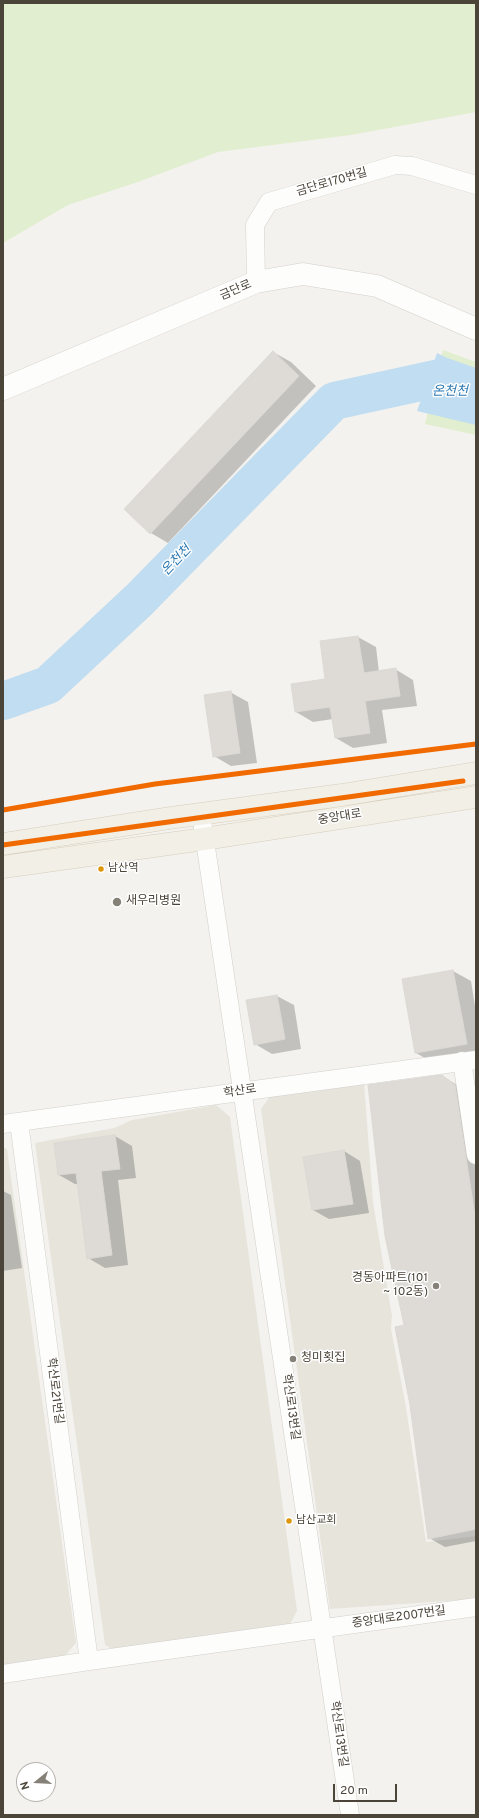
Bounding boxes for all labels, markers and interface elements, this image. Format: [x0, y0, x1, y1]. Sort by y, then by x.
street label: 금단로170번길 [295, 166, 369, 200]
street label: 금단로 [218, 278, 254, 304]
water label: 온천천 [432, 384, 468, 400]
water label: 온천천 [159, 543, 195, 579]
street label: 중앙대로 [317, 807, 363, 829]
place label: 남산역 [108, 862, 138, 876]
marker: 남산역 [96, 864, 106, 874]
place label: 새우리병원 [126, 895, 181, 909]
marker: 새우리병원 [111, 896, 123, 908]
street label: 학산로 [223, 1083, 257, 1101]
place label: 경동아파트(101 ~ 102동) [352, 1272, 428, 1300]
marker: 경동아파트(101 ~ 102동) [431, 1281, 441, 1291]
place label: 청미횟집 [301, 1352, 345, 1366]
marker: 청미횟집 [288, 1354, 298, 1364]
street label: 학산로21번길 [43, 1357, 65, 1425]
street label: 학산로13번길 [278, 1373, 302, 1441]
place label: 남산교회 [296, 1514, 336, 1528]
marker: 남산교회 [284, 1516, 294, 1526]
street label: 중앙대로2007번길 [351, 1604, 447, 1632]
street label: 학산로13번길 [326, 1700, 350, 1768]
north arrow [16, 1762, 56, 1802]
scale bar [335, 1776, 399, 1802]
text: N [18, 1779, 33, 1791]
text: 20 m [340, 1783, 368, 1799]

